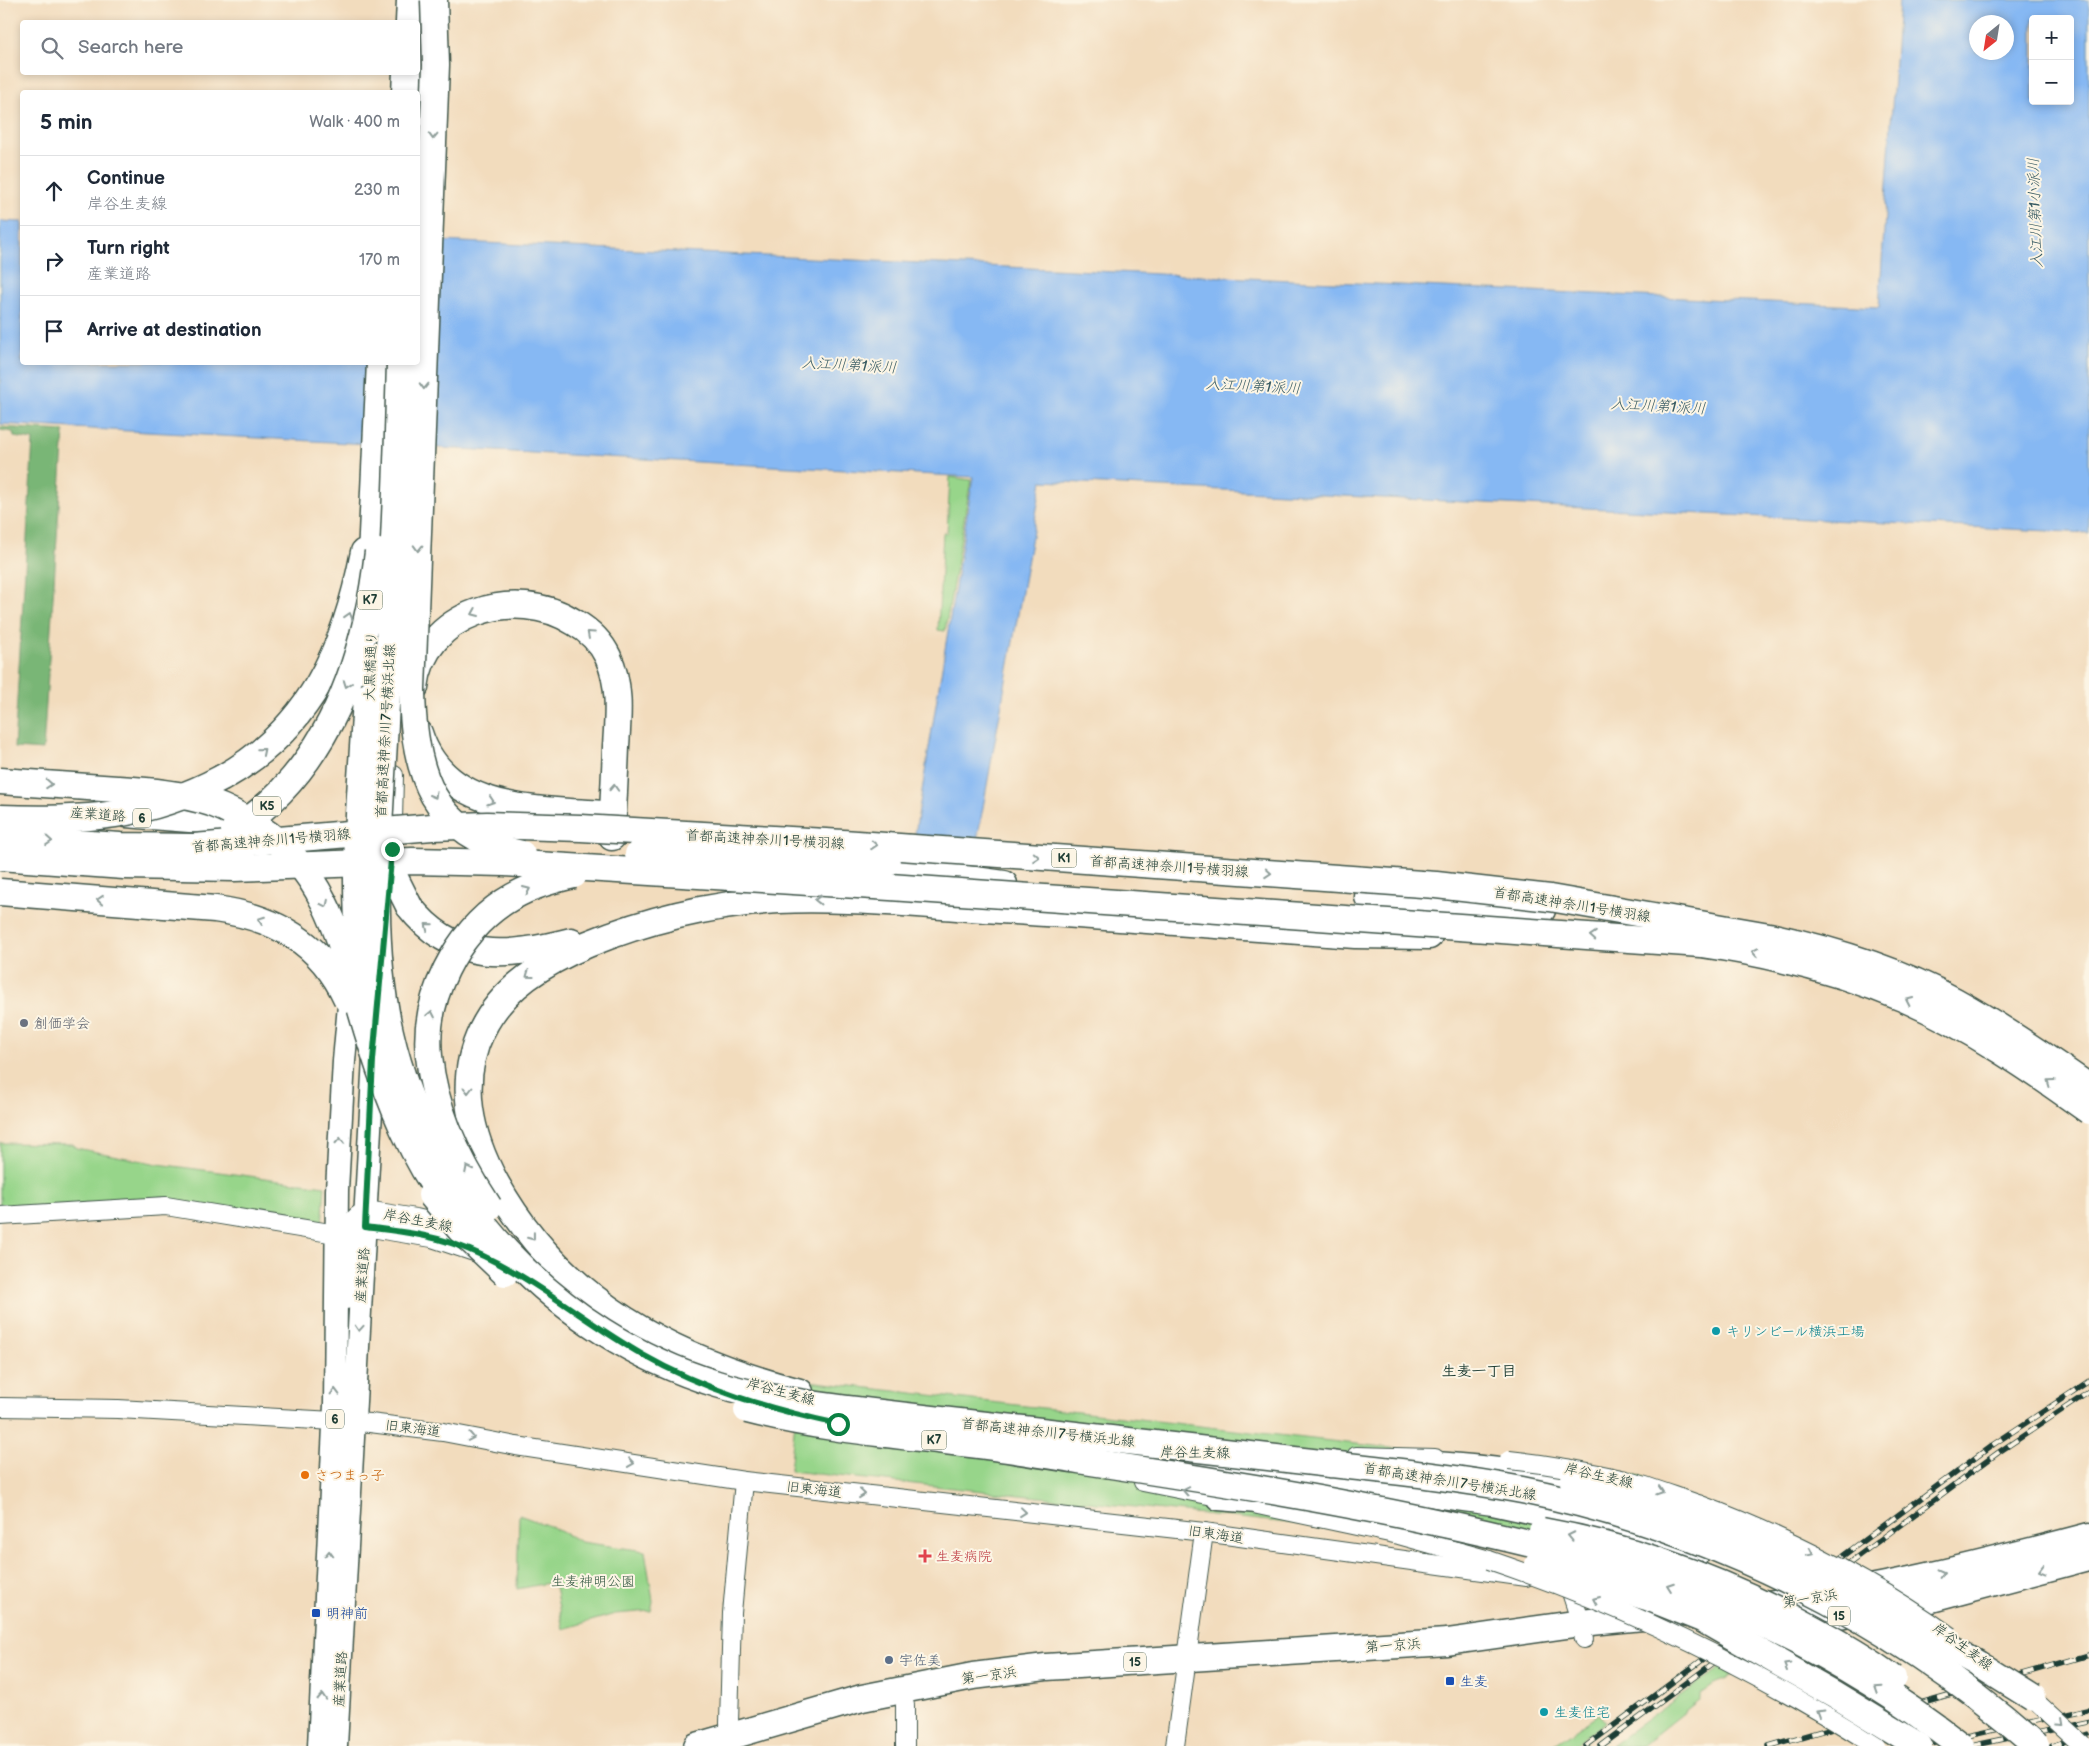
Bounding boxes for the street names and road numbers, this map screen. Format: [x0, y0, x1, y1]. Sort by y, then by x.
road number: K7 [358, 590, 382, 610]
street label: 大黒橋通り [361, 631, 380, 701]
street label: 首都高速神奈川7号横浜北線 [372, 643, 399, 819]
road number: K5 [253, 796, 281, 816]
street label: 産業道路 [69, 804, 126, 825]
road number: 6 [133, 808, 151, 828]
street label: 首都高速神奈川1号横羽線 [191, 825, 351, 856]
street label: 首都高速神奈川1号横羽線 [685, 827, 845, 852]
road number: K1 [1052, 848, 1076, 868]
street label: 首都高速神奈川1号横羽線 [1089, 852, 1249, 881]
street label: 首都高速神奈川1号横羽線 [1492, 884, 1652, 925]
street label: 岸谷生麦線 [382, 1205, 454, 1236]
street label: 産業道路 [352, 1247, 373, 1304]
street label: 岸谷生麦線 [745, 1374, 817, 1409]
road number: 6 [326, 1410, 344, 1428]
street label: 首都高速神奈川7号横浜北線 [960, 1415, 1136, 1450]
street label: 旧東海道 [384, 1417, 442, 1440]
road number: K7 [922, 1430, 946, 1450]
street label: 岸谷生麦線 [1160, 1443, 1230, 1462]
street label: 首都高速神奈川7号横浜北線 [1362, 1459, 1538, 1504]
street label: 岸谷生麦線 [1563, 1459, 1635, 1492]
street label: 旧東海道 [785, 1478, 843, 1501]
street label: 旧東海道 [1187, 1522, 1245, 1547]
street label: 第一京浜 [1781, 1586, 1839, 1611]
road number: 15 [1828, 1606, 1850, 1625]
street label: 岸谷生麦線 [1929, 1619, 1996, 1674]
street label: 第一京浜 [1365, 1635, 1422, 1656]
street label: 産業道路 [331, 1651, 350, 1707]
road number: 15 [1124, 1652, 1146, 1671]
street label: 第一京浜 [960, 1663, 1018, 1688]

